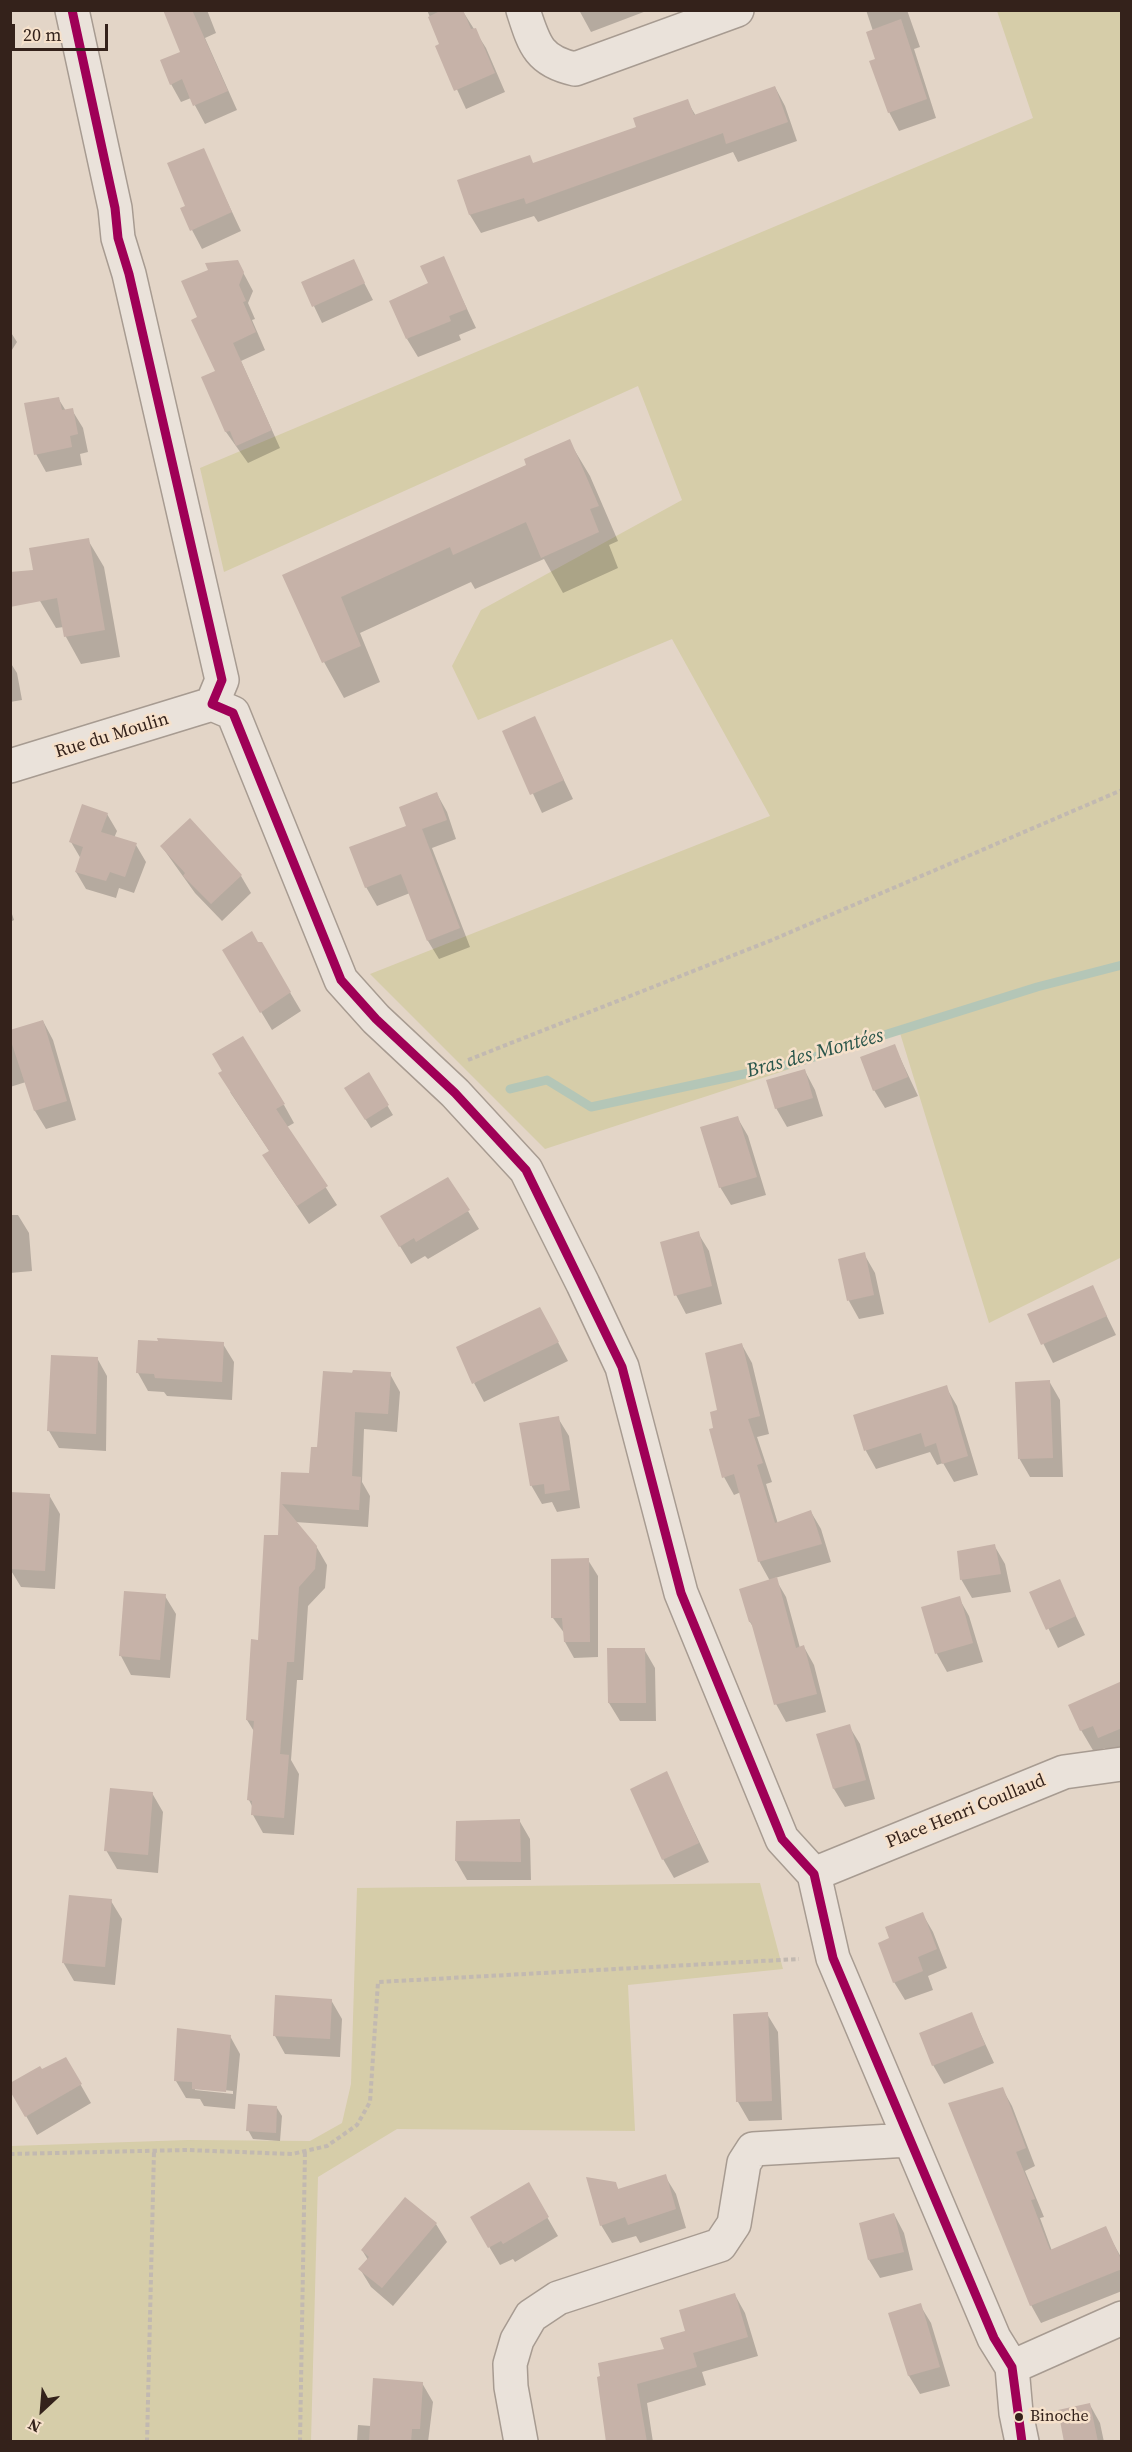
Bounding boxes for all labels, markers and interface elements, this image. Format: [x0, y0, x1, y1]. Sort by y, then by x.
scale bar [15, 12, 111, 50]
text: 20 m [23, 22, 61, 47]
street label: Rue du Moulin [53, 708, 171, 764]
water label: Bras des Montées [744, 1024, 886, 1084]
street label: Place Henri Coullaud [883, 1770, 1049, 1854]
north arrow [12, 2380, 72, 2440]
place label: Binoche [1030, 2407, 1089, 2427]
marker: Binoche [1013, 2411, 1025, 2423]
text: N [24, 2414, 44, 2439]

